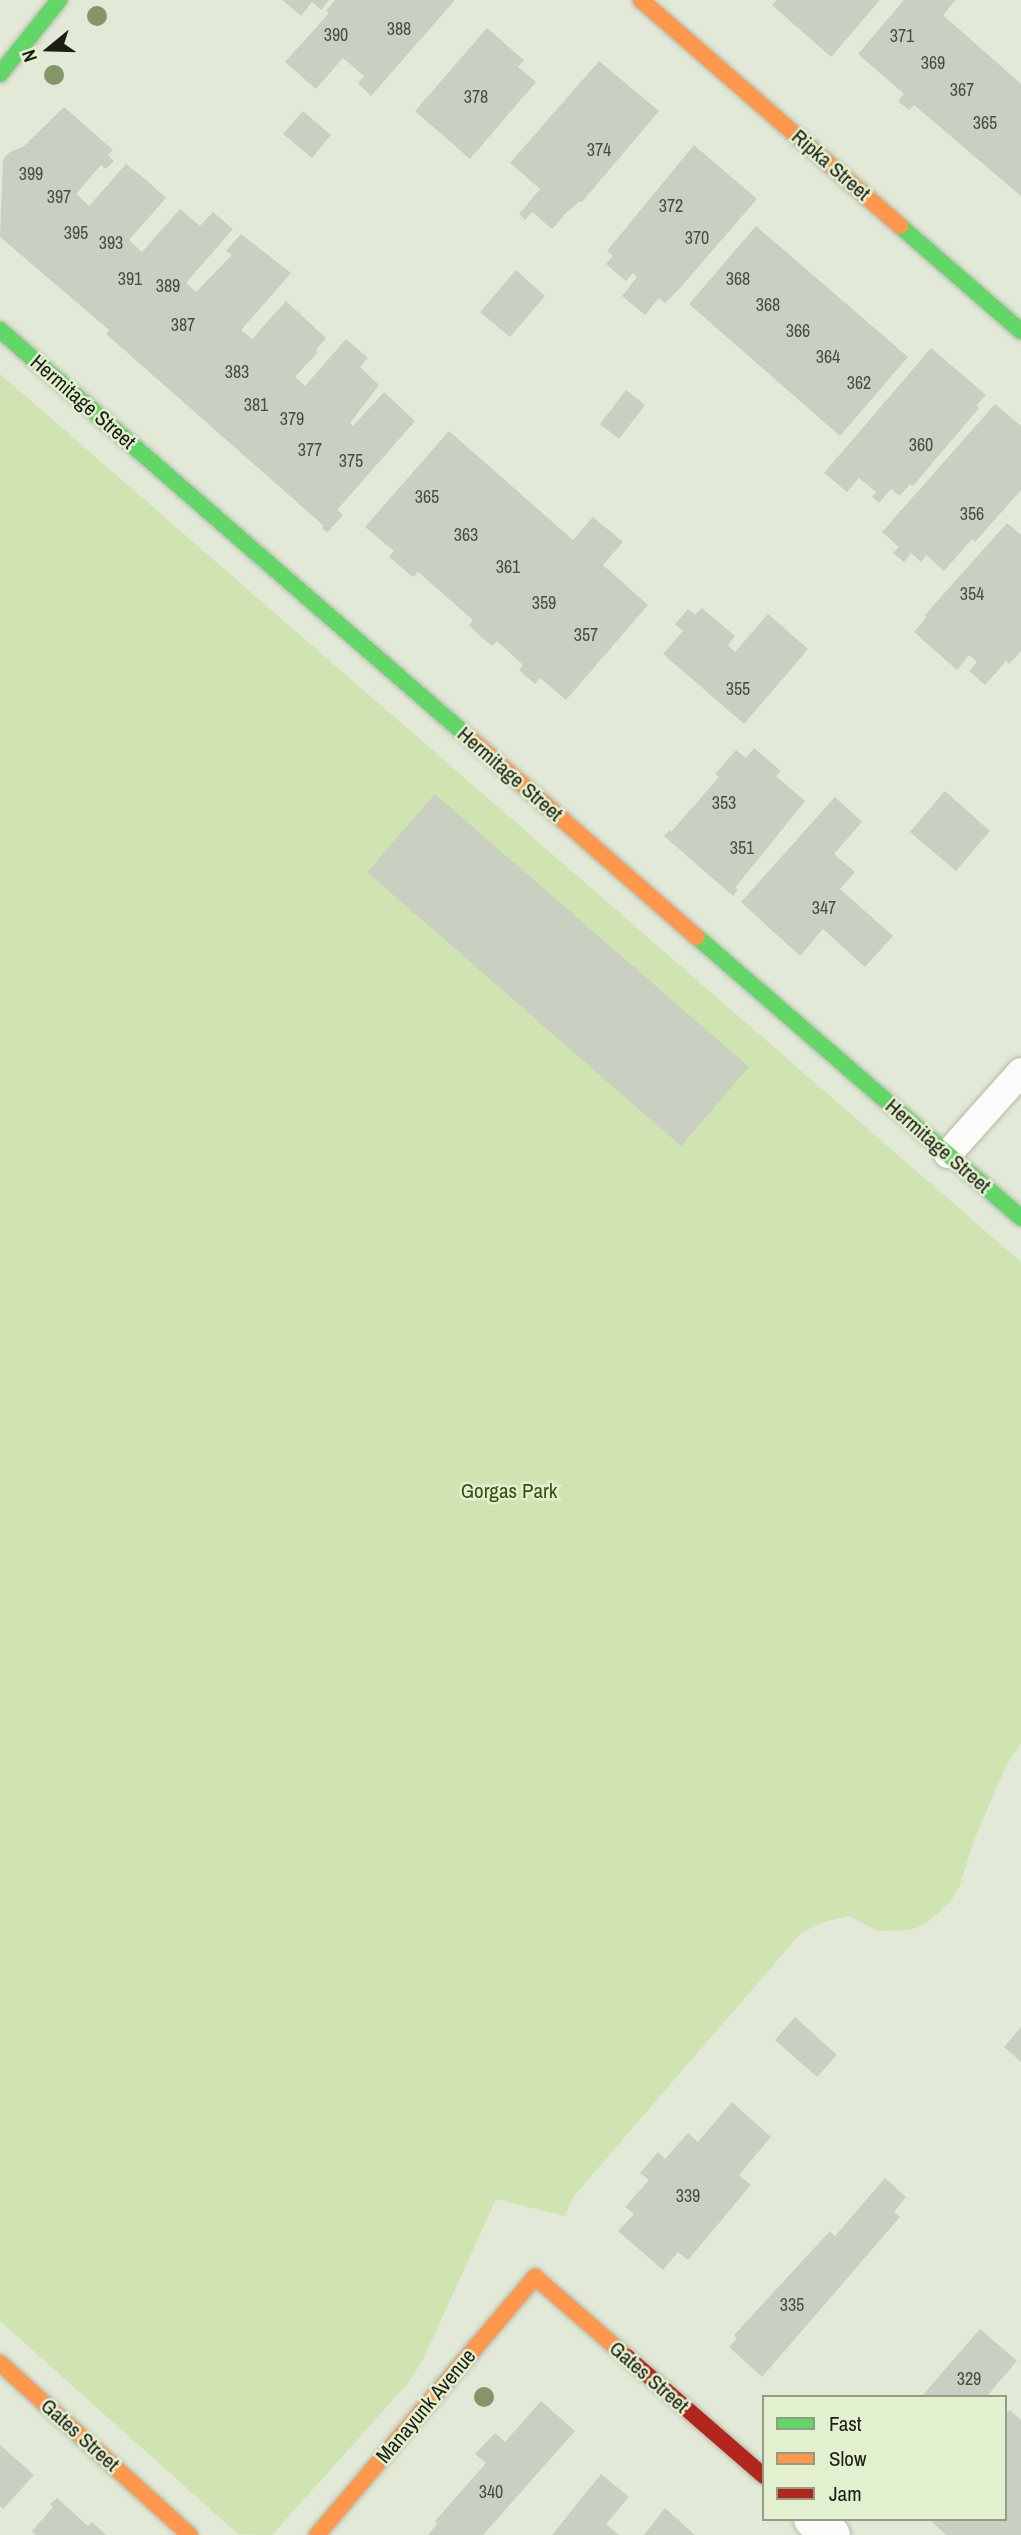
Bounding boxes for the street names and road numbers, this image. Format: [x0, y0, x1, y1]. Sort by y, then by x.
street label: Ripka Street [787, 124, 875, 206]
street label: Hermitage Street [25, 349, 141, 455]
street label: Hermitage Street [452, 721, 568, 827]
street label: Hermitage Street [880, 1093, 996, 1199]
street label: Gates Street [604, 2336, 694, 2418]
street label: Manayunk Avenue [371, 2343, 481, 2469]
street label: Gates Street [36, 2393, 124, 2477]

